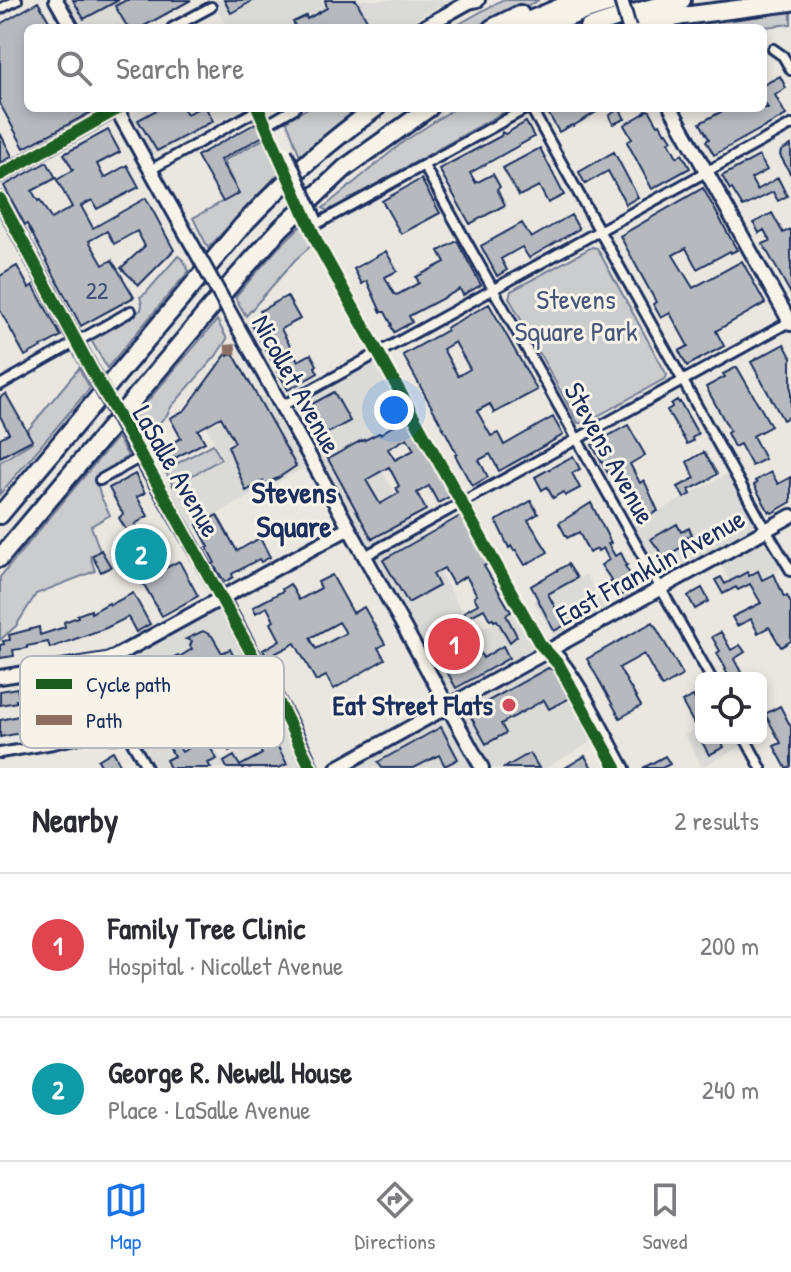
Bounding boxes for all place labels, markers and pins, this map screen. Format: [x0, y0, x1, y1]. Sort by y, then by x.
pin: 2 [115, 524, 167, 584]
pin: 1 [428, 614, 480, 674]
place label: Eat Street Flats [333, 686, 493, 724]
marker: Eat Street Flats [500, 696, 518, 714]

